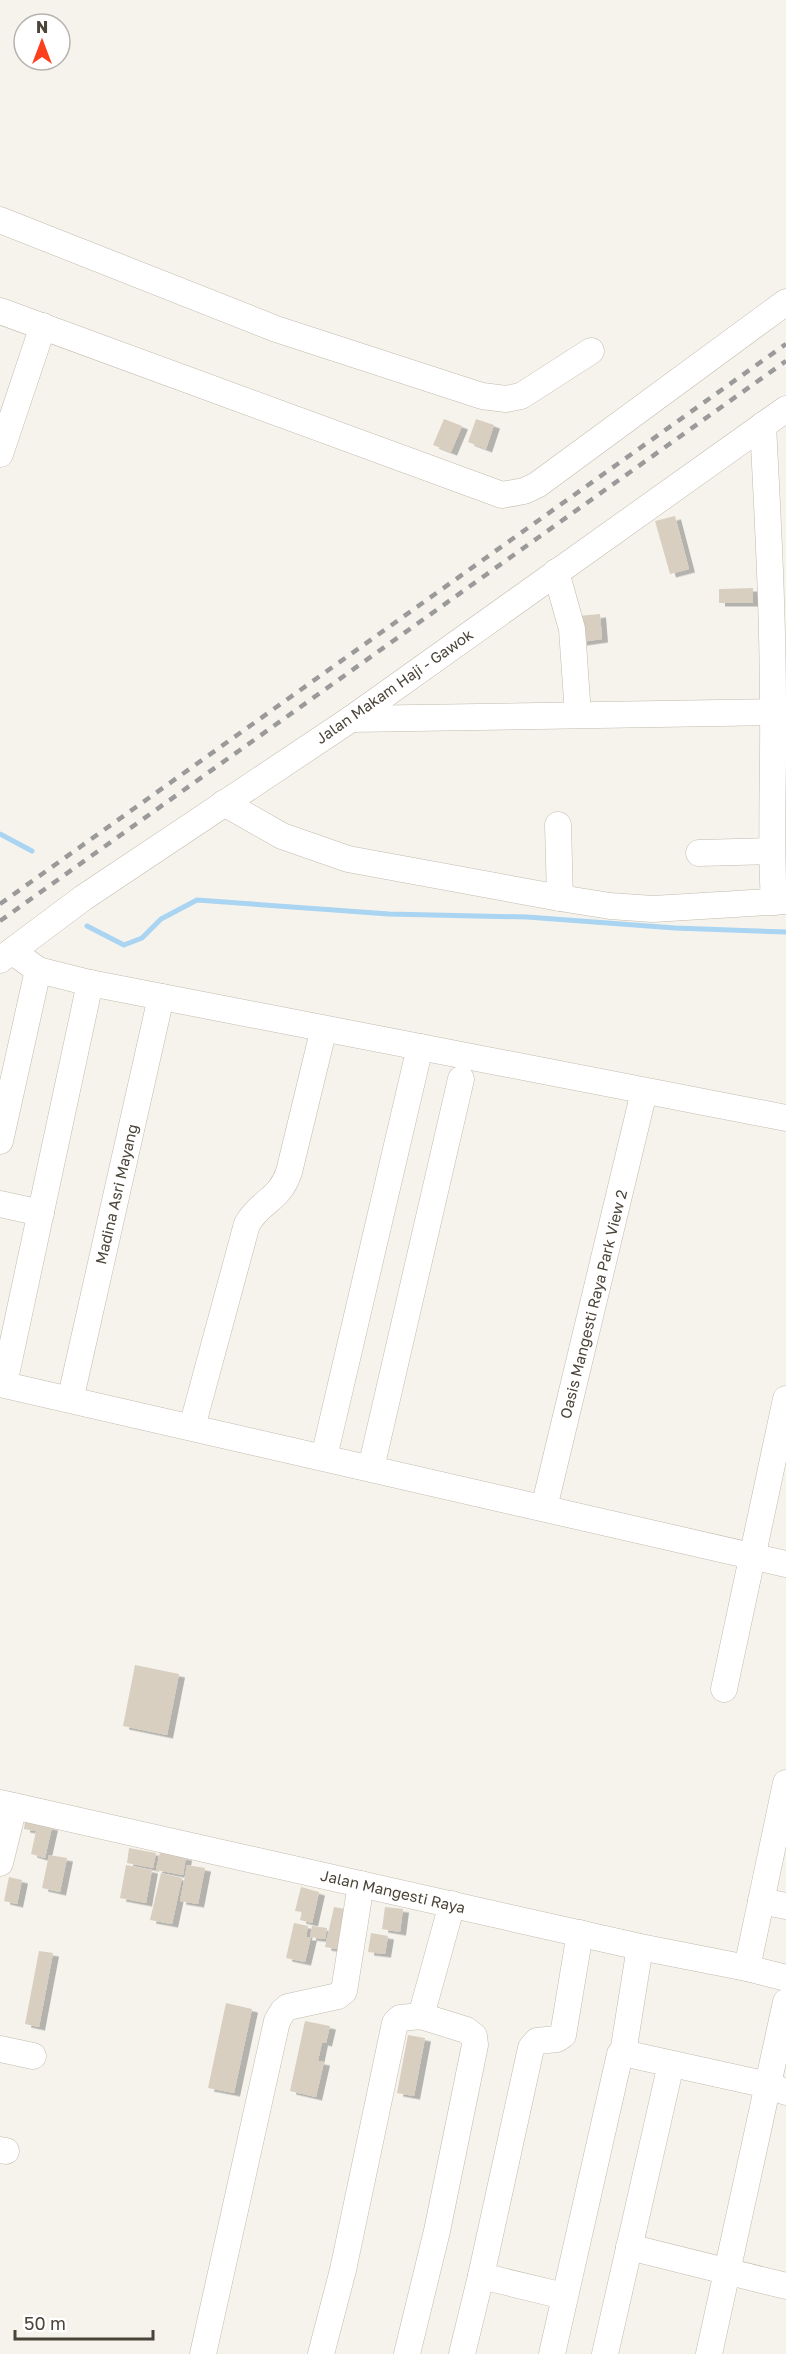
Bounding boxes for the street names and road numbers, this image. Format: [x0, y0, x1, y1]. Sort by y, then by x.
street label: Jalan Makam Haji - Gawok [312, 624, 476, 747]
street label: Madina Asri Mayang [91, 1122, 141, 1266]
street label: Oasis Mangesti Raya Park View 2 [556, 1188, 630, 1420]
street label: Jalan Mangesti Raya [319, 1866, 467, 1916]

